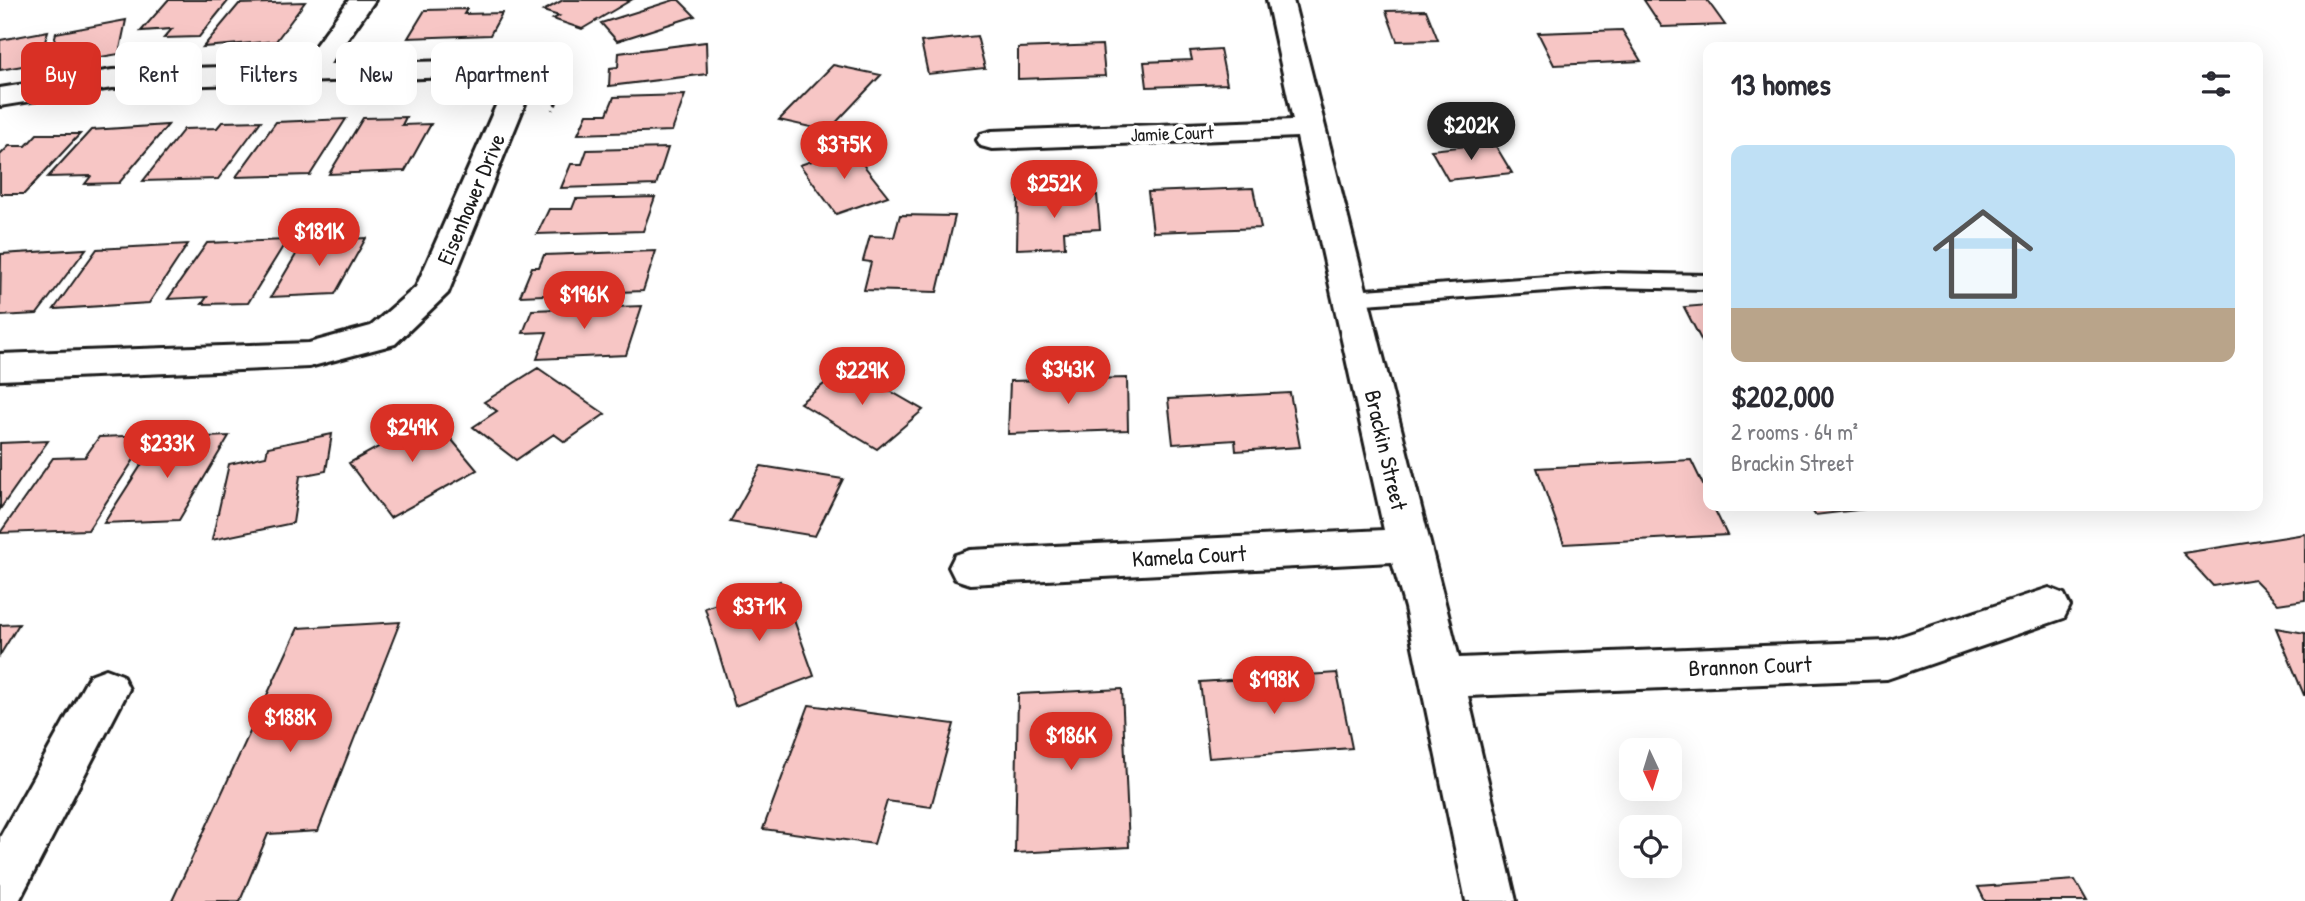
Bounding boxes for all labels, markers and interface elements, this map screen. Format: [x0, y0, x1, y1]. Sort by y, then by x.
chip: Buy [21, 42, 101, 105]
chip: Rent [115, 42, 202, 105]
chip: Filters [216, 42, 322, 105]
chip: New [336, 42, 417, 105]
chip: Apartment [431, 42, 573, 105]
text: 13 homes [1731, 64, 1831, 104]
icon: filters [2197, 65, 2235, 103]
pin: $202K [1422, 102, 1520, 162]
text: $202K [1443, 109, 1499, 140]
street label: Jamie Court [1130, 119, 1214, 147]
pin: $375K [795, 122, 893, 181]
street label: Eisenhower Drive [429, 128, 512, 269]
text: $375K [816, 128, 872, 159]
pin: $252K [1005, 160, 1103, 220]
text: $252K [1027, 167, 1081, 198]
icon: home [1920, 191, 2046, 317]
pin: $181K [270, 208, 368, 268]
text: $181K [294, 215, 344, 246]
pin: $196K [535, 272, 633, 331]
text: $196K [559, 278, 609, 309]
pin: $343K [1019, 346, 1117, 406]
pin: $229K [813, 348, 911, 407]
text: $343K [1042, 353, 1094, 384]
text: $229K [835, 354, 889, 385]
text: $202,000 [1731, 376, 1834, 416]
street label: Brackin Street [1358, 387, 1416, 514]
pin: $249K [363, 405, 461, 464]
text: $249K [386, 411, 438, 442]
text: 2 rooms · 64 m² [1731, 416, 1858, 447]
pin: $233K [118, 420, 216, 480]
text: $233K [139, 427, 195, 458]
text: Brackin Street [1731, 447, 1853, 478]
street label: Kamela Court [1131, 537, 1248, 574]
pin: $371K [710, 584, 808, 643]
text: $371K [732, 590, 786, 621]
street label: Brannon Court [1688, 648, 1813, 683]
pin: $198K [1225, 656, 1323, 716]
text: $198K [1249, 663, 1299, 694]
pin: $188K [241, 694, 339, 754]
text: $188K [264, 701, 316, 732]
pin: $186K [1022, 712, 1120, 772]
text: $186K [1045, 719, 1097, 750]
north arrow [1619, 738, 1682, 802]
map controls [1619, 738, 1682, 878]
button: locate [1619, 815, 1682, 878]

